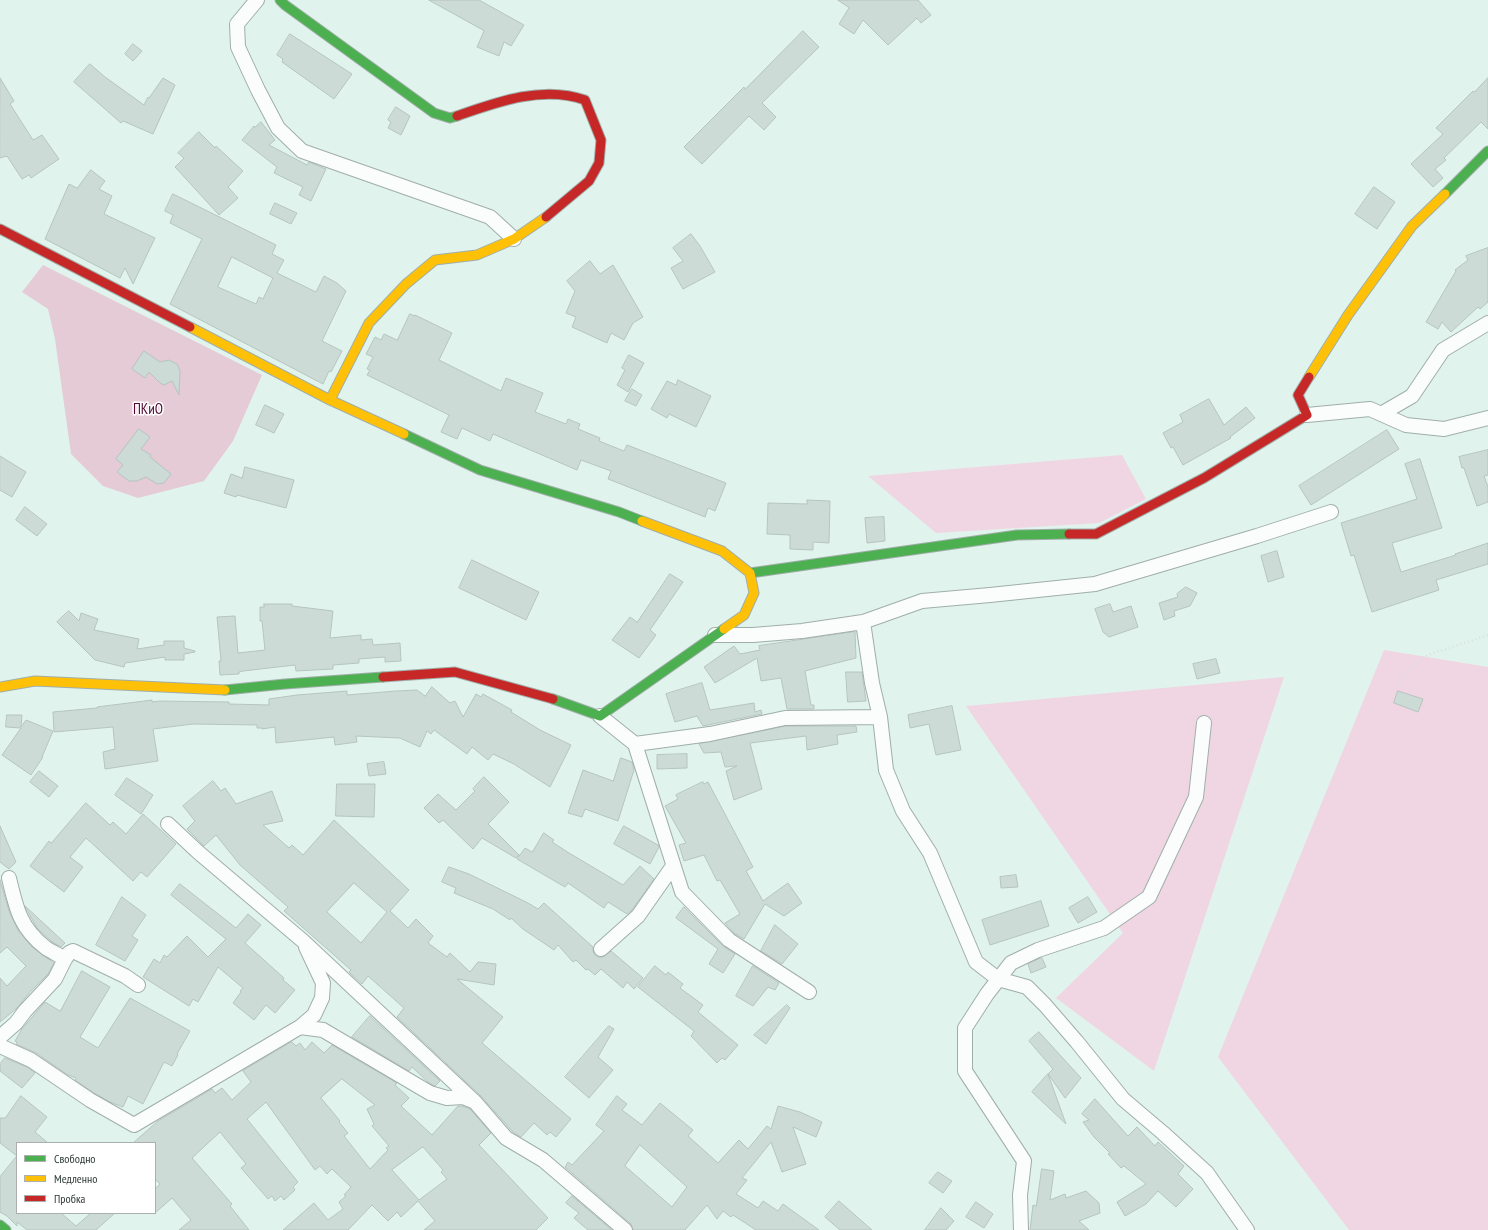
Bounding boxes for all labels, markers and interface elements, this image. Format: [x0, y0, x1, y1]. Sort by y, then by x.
park label: ПКиО [133, 401, 163, 419]
legend [16, 1142, 156, 1214]
text: Свободно [54, 1151, 96, 1166]
text: Медленно [54, 1171, 97, 1186]
text: Пробка [54, 1191, 85, 1206]

